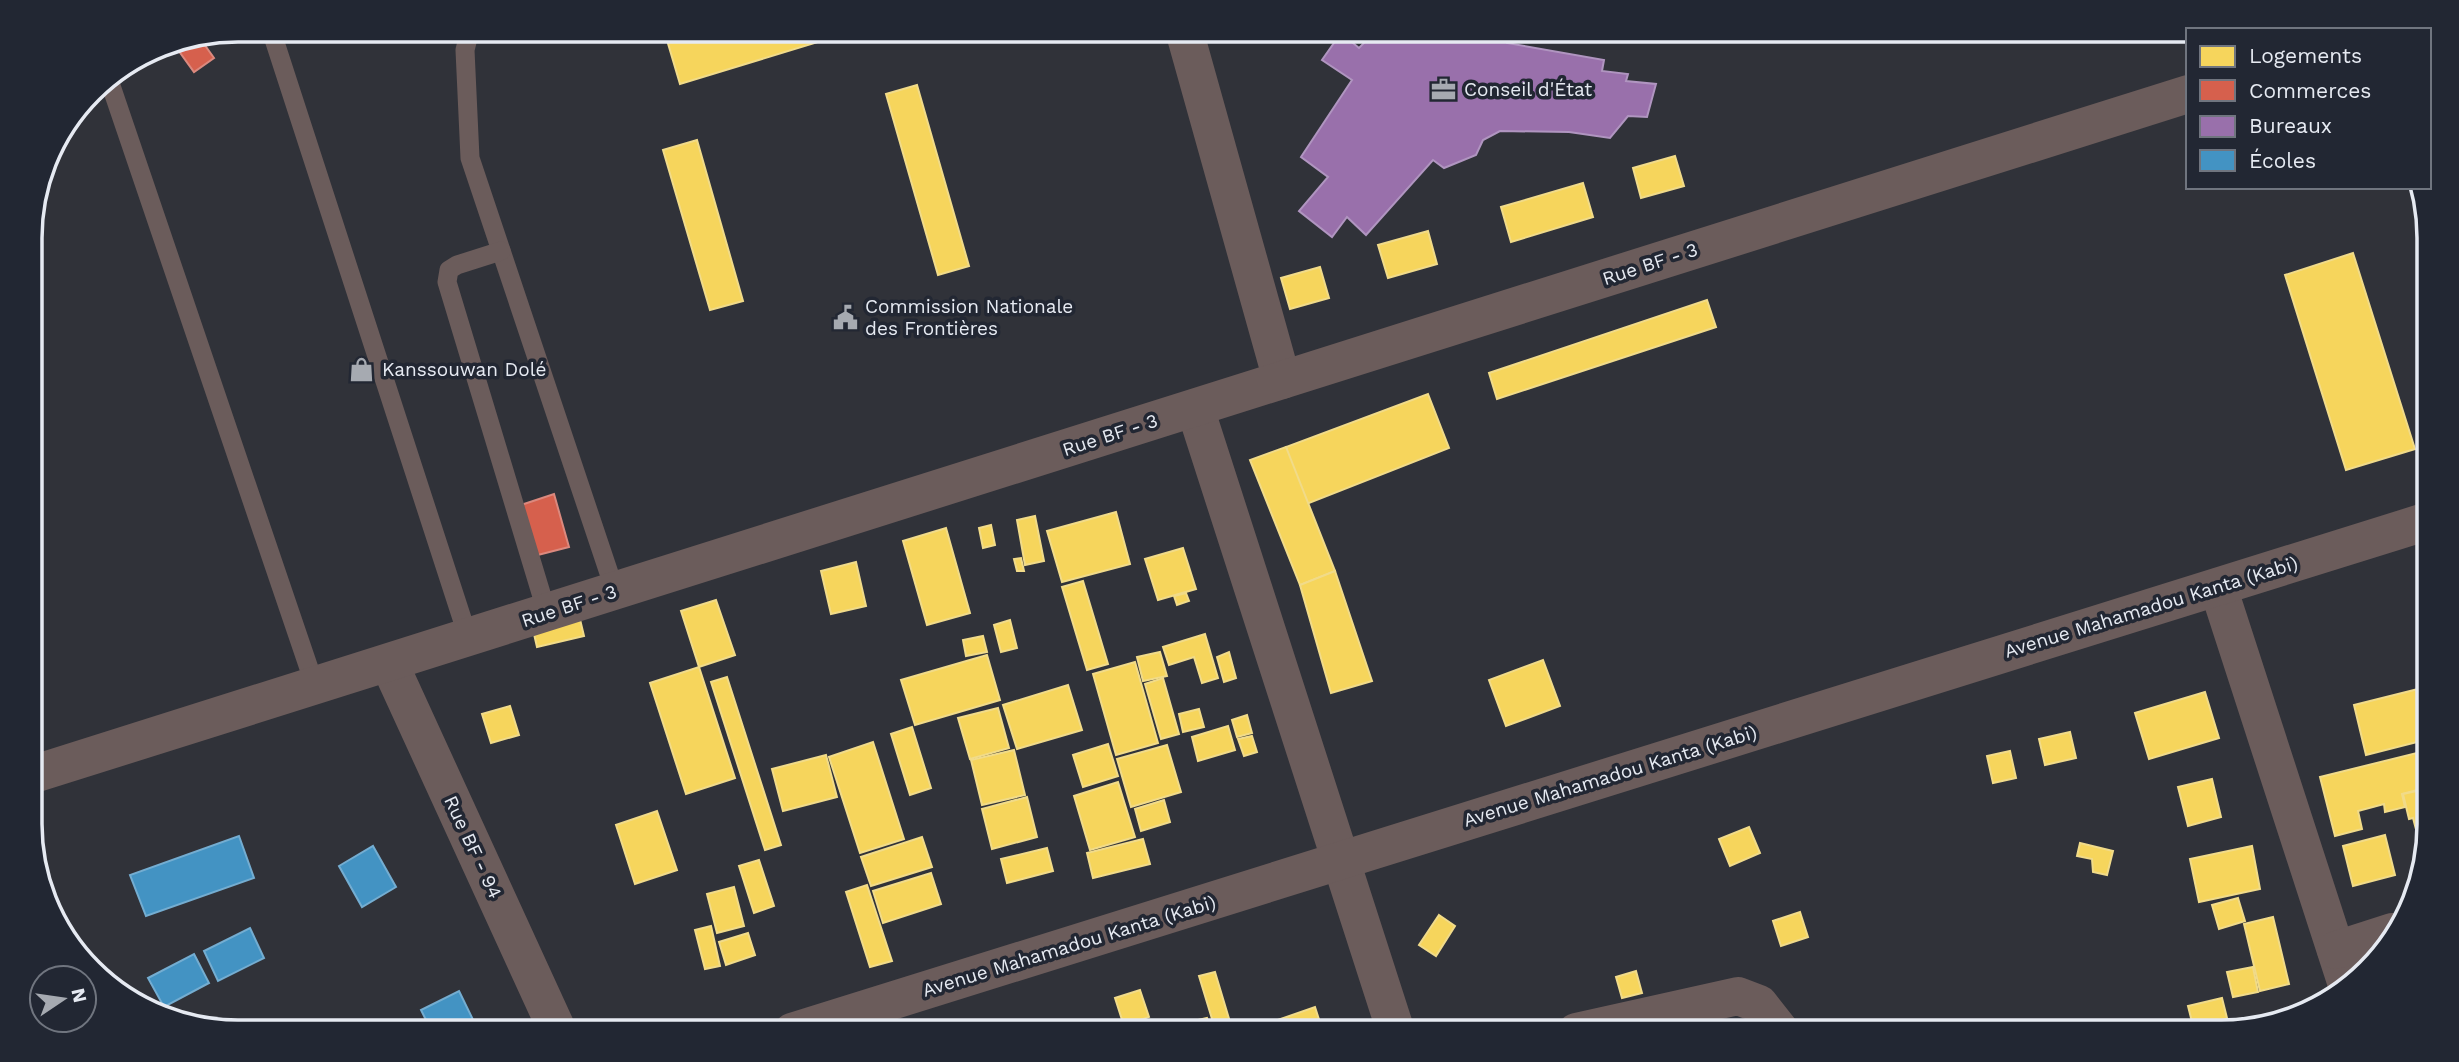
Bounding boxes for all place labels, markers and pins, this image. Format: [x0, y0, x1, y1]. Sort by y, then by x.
office icon: Conseil d'État [1430, 75, 1458, 103]
place label: Conseil d'État [1464, 78, 1592, 101]
place label: Commission Nationale des Frontières [865, 295, 1073, 340]
public building icon: Commission Nationale des Frontières [831, 303, 859, 331]
shop icon: Kanssouwan Dolé [348, 355, 376, 383]
place label: Kanssouwan Dolé [382, 358, 546, 381]

